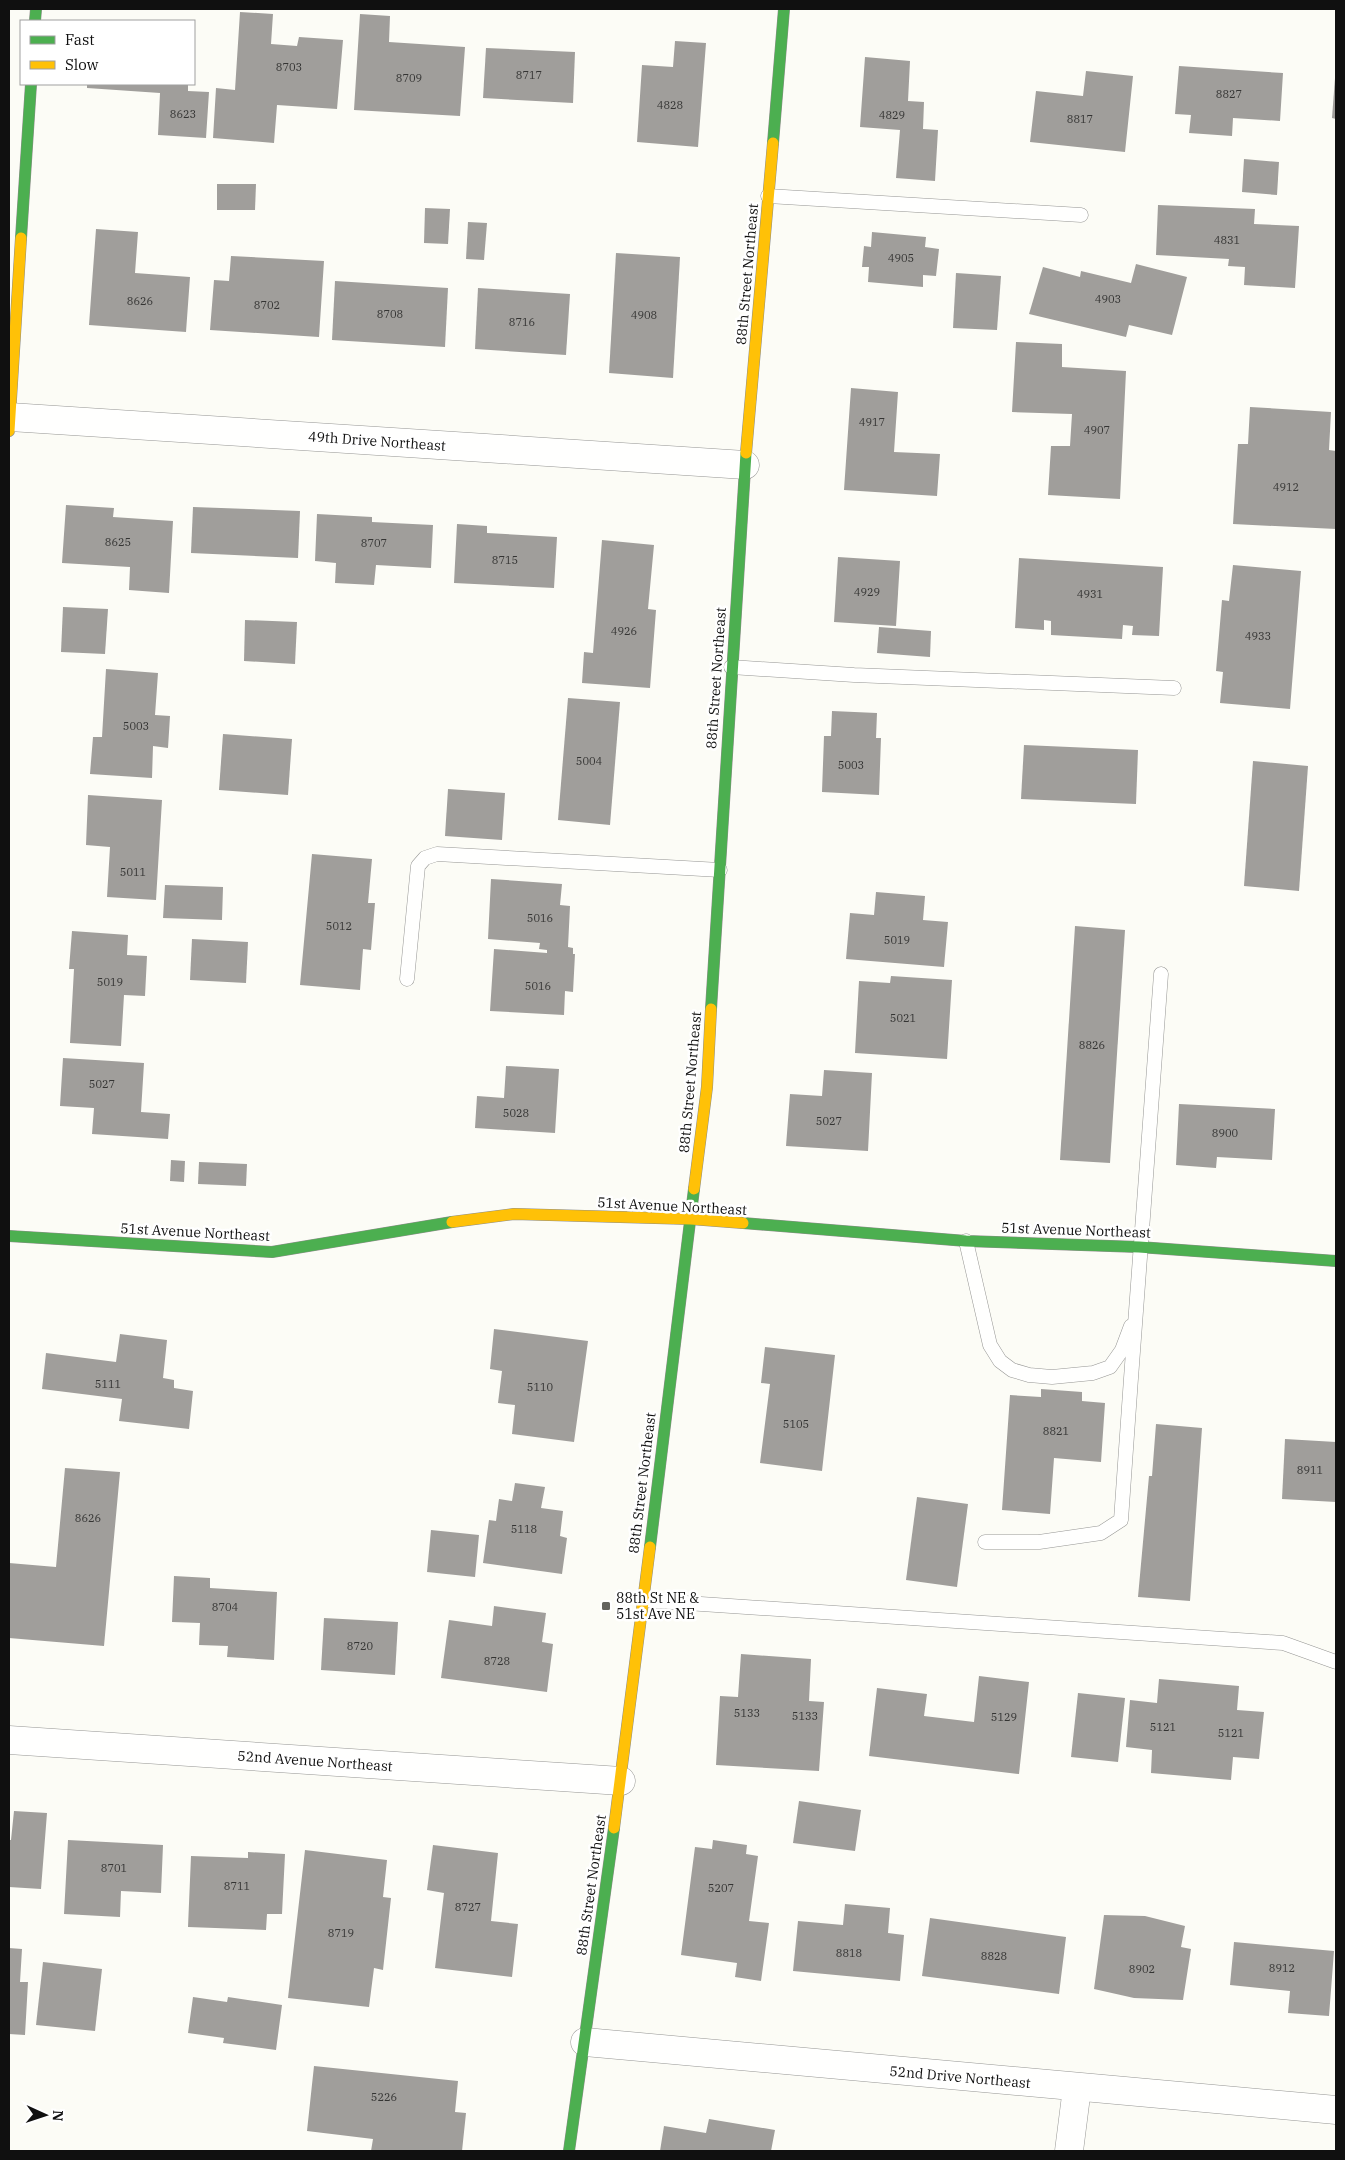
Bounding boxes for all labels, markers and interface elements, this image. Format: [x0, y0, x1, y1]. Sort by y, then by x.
legend [20, 20, 195, 85]
text: Fast [65, 30, 95, 49]
text: Slow [65, 55, 99, 74]
house number: 8703 [276, 60, 302, 74]
house number: 8717 [516, 68, 542, 82]
house number: 8709 [396, 71, 422, 85]
house number: 8827 [1216, 87, 1242, 101]
house number: 4828 [657, 98, 683, 112]
house number: 8623 [170, 107, 196, 121]
house number: 4829 [879, 108, 905, 122]
house number: 8817 [1067, 112, 1093, 126]
street label: 88th Street Northeast [732, 202, 762, 346]
house number: 4831 [1214, 233, 1240, 247]
house number: 4905 [888, 251, 914, 265]
house number: 4903 [1095, 292, 1121, 306]
house number: 8626 [127, 294, 153, 308]
house number: 8702 [254, 298, 280, 312]
house number: 8708 [377, 307, 403, 321]
house number: 4908 [631, 308, 657, 322]
house number: 8716 [509, 315, 535, 329]
house number: 4917 [859, 415, 885, 429]
house number: 4907 [1084, 423, 1110, 437]
street label: 49th Drive Northeast [308, 427, 447, 455]
house number: 4912 [1273, 480, 1299, 494]
house number: 8625 [105, 535, 131, 549]
house number: 8707 [361, 536, 387, 550]
house number: 8715 [492, 553, 518, 567]
house number: 4929 [854, 585, 880, 599]
house number: 4931 [1077, 587, 1103, 601]
street label: 88th Street Northeast [702, 606, 730, 749]
house number: 4926 [611, 624, 637, 638]
house number: 4933 [1245, 629, 1271, 643]
house number: 5003 [123, 719, 149, 733]
house number: 5004 [576, 754, 603, 768]
house number: 5003 [838, 758, 864, 772]
house number: 5011 [120, 865, 146, 879]
house number: 5016 [527, 911, 553, 925]
house number: 5012 [326, 919, 352, 933]
house number: 5019 [884, 933, 910, 947]
house number: 5019 [97, 975, 123, 989]
house number: 5016 [525, 979, 551, 993]
street label: 88th Street Northeast [675, 1010, 705, 1154]
house number: 5021 [890, 1011, 916, 1025]
house number: 8826 [1079, 1038, 1105, 1052]
house number: 5027 [89, 1077, 115, 1091]
house number: 5028 [503, 1106, 529, 1120]
house number: 5027 [816, 1114, 842, 1128]
house number: 8900 [1212, 1126, 1239, 1140]
street label: 51st Avenue Northeast [597, 1193, 747, 1219]
street label: 51st Avenue Northeast [1001, 1218, 1151, 1242]
street label: 51st Avenue Northeast [120, 1219, 270, 1245]
house number: 5111 [95, 1377, 121, 1391]
house number: 5110 [527, 1380, 554, 1394]
street label: 88th Street Northeast [624, 1411, 660, 1555]
house number: 5105 [783, 1417, 809, 1431]
house number: 8821 [1043, 1424, 1069, 1438]
house number: 8911 [1297, 1463, 1323, 1477]
house number: 8626 [75, 1511, 101, 1525]
house number: 5118 [511, 1522, 537, 1536]
place label: 88th St NE & 51st Ave NE [616, 1589, 699, 1623]
house number: 8704 [212, 1600, 239, 1614]
marker: 88th St NE & 51st Ave NE [600, 1600, 612, 1612]
house number: 8720 [347, 1639, 374, 1653]
house number: 8728 [484, 1654, 510, 1668]
house number: 5133 [734, 1706, 760, 1720]
house number: 5133 [792, 1709, 818, 1723]
house number: 5129 [991, 1710, 1017, 1724]
house number: 5121 [1150, 1720, 1176, 1734]
house number: 5121 [1218, 1726, 1244, 1740]
street label: 52nd Avenue Northeast [237, 1747, 393, 1775]
street label: 88th Street Northeast [572, 1813, 610, 1957]
house number: 8701 [101, 1861, 127, 1875]
house number: 8711 [224, 1879, 250, 1893]
house number: 5207 [708, 1881, 734, 1895]
house number: 8727 [455, 1900, 481, 1914]
house number: 8719 [328, 1926, 354, 1940]
house number: 8818 [836, 1946, 862, 1960]
house number: 8828 [981, 1949, 1007, 1963]
house number: 8912 [1269, 1961, 1295, 1975]
house number: 8902 [1129, 1962, 1155, 1976]
street label: 52nd Drive Northeast [889, 2062, 1031, 2092]
north arrow [20, 2090, 70, 2140]
house number: 5226 [371, 2090, 397, 2104]
text: N [49, 2110, 67, 2122]

